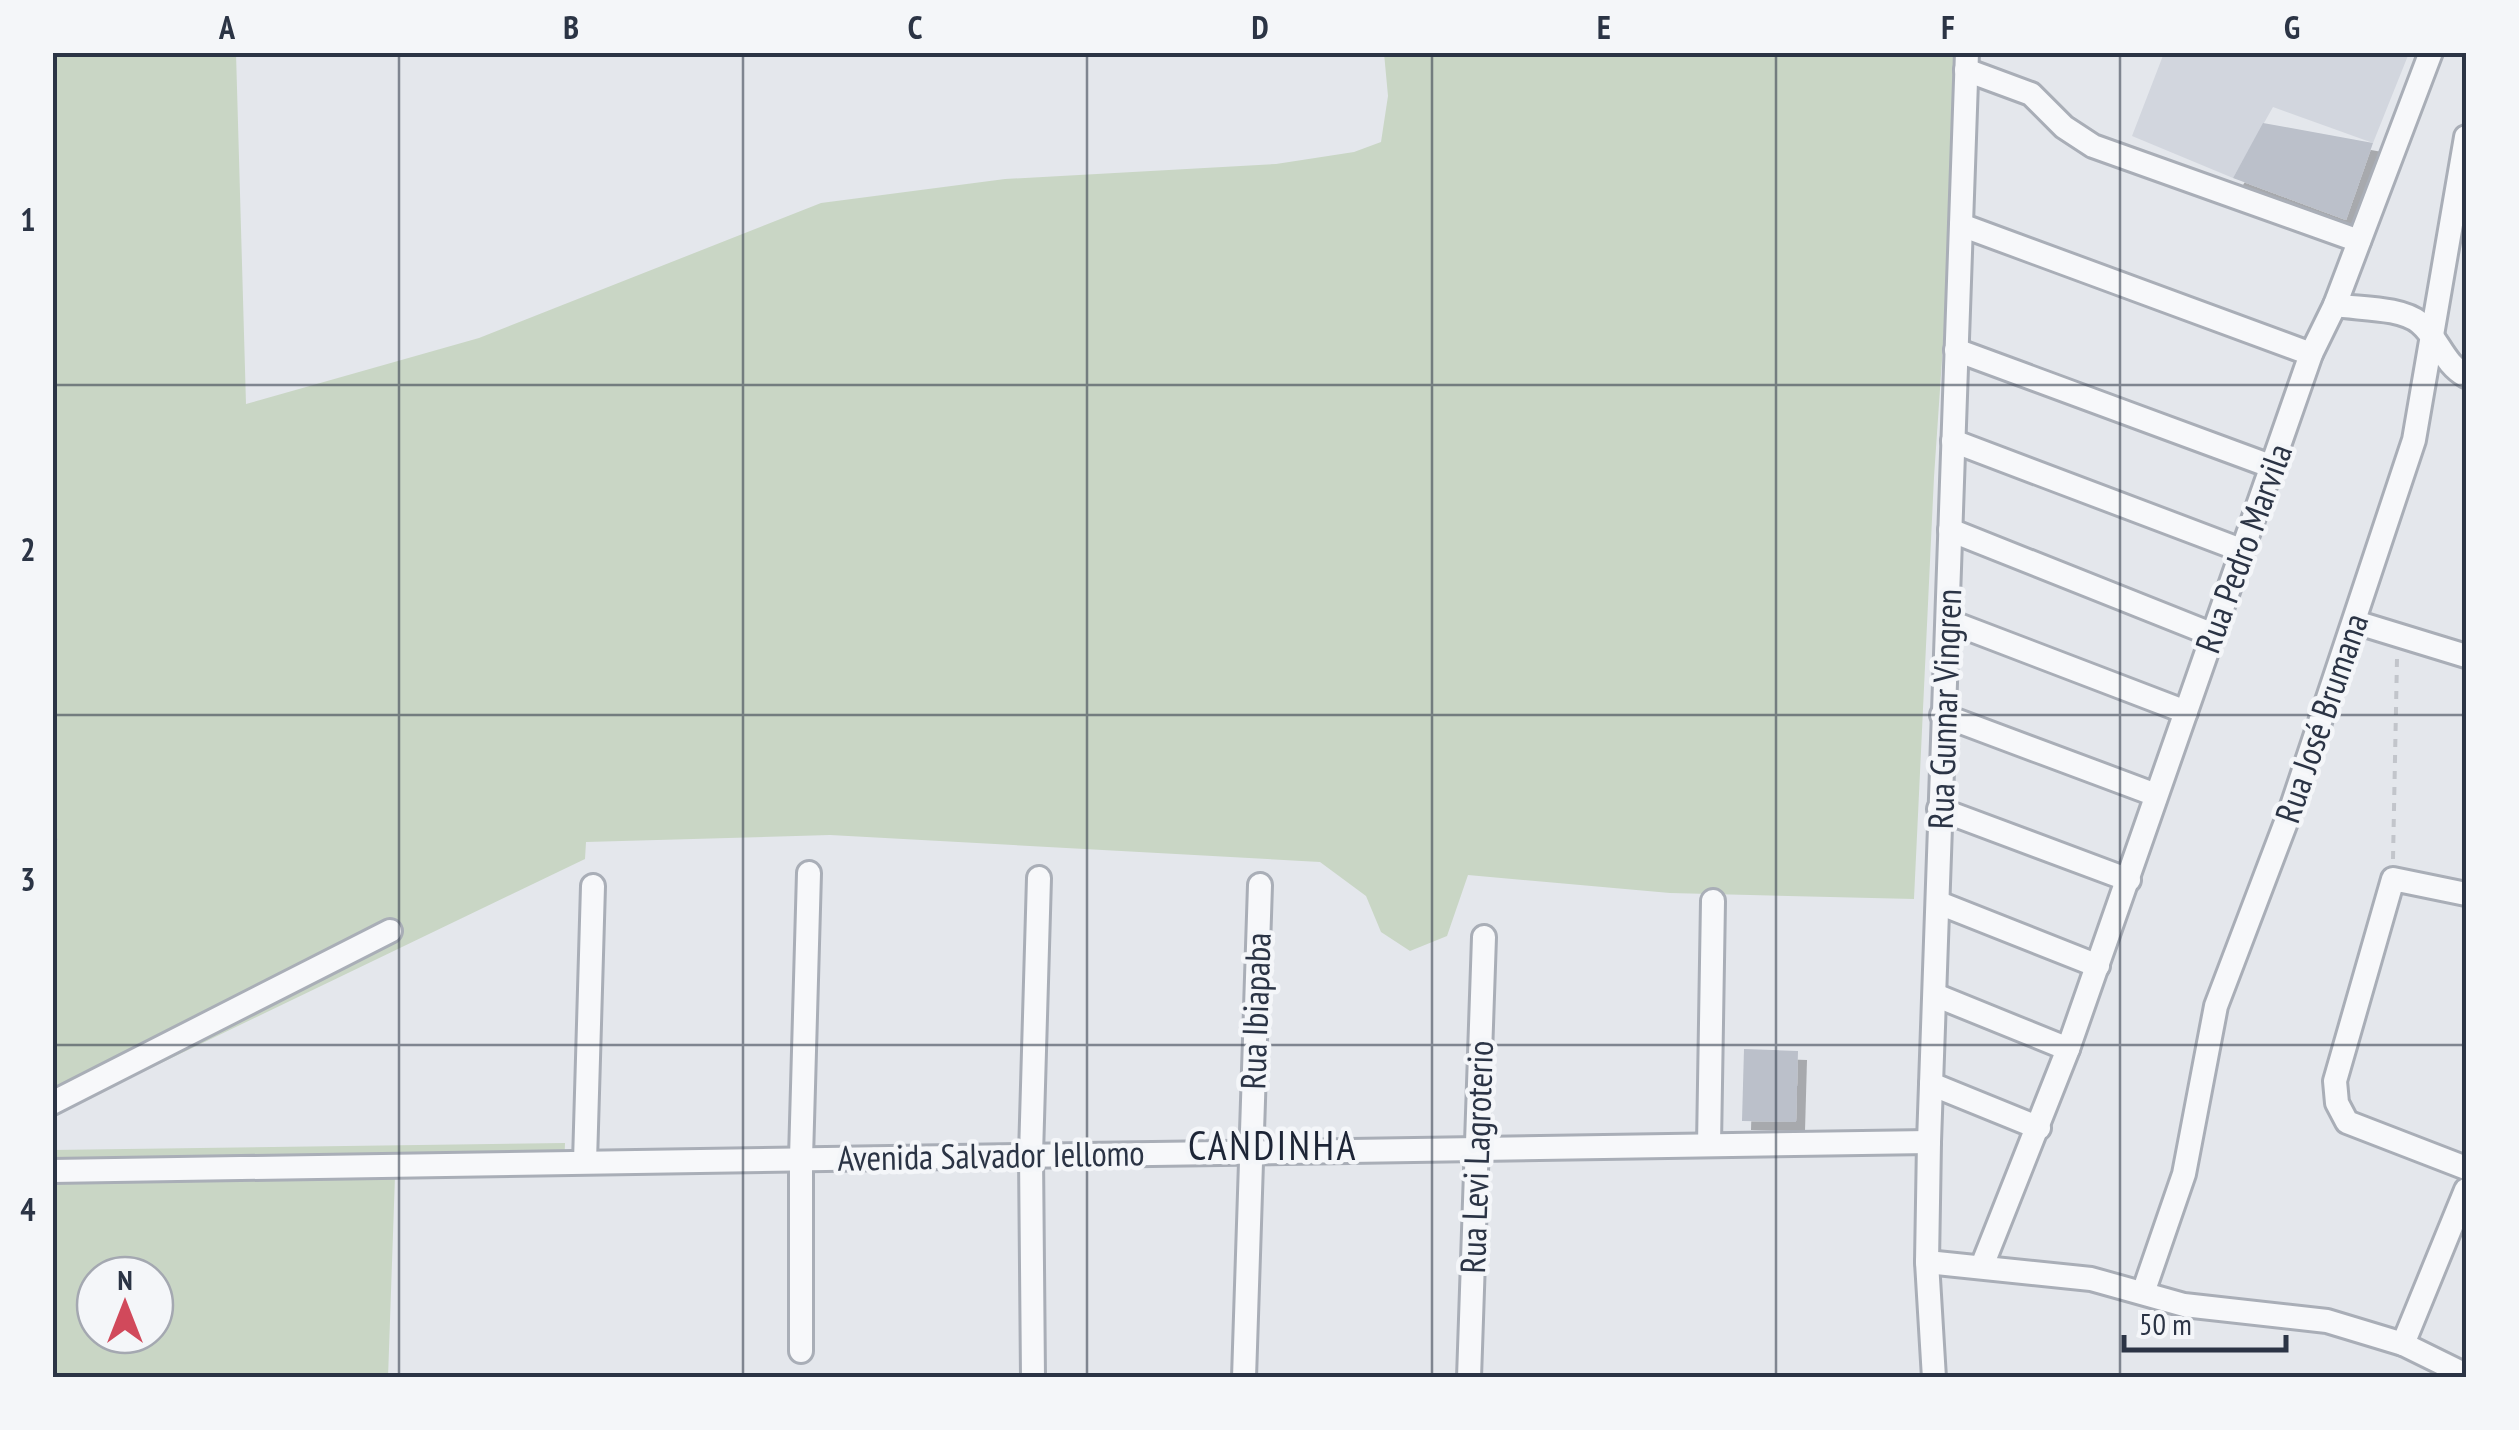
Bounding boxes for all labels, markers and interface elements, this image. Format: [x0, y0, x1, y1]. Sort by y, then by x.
text: A [218, 6, 236, 48]
text: B [563, 6, 579, 48]
text: C [908, 6, 923, 48]
text: D [1251, 6, 1269, 48]
text: E [1597, 6, 1611, 48]
text: F [1941, 6, 1955, 48]
text: G [2284, 6, 2300, 48]
text: 1 [20, 198, 36, 240]
street label: Rua Pedro Marvila [2184, 437, 2302, 659]
text: 2 [20, 528, 36, 570]
street label: Rua Gunnar Vingren [1917, 588, 1971, 830]
street label: Rua José Brumana [2264, 607, 2378, 829]
text: 3 [20, 858, 36, 900]
street label: Rua Ibiapaba [1229, 932, 1281, 1090]
street label: Rua Levi Lagroterio [1449, 1040, 1503, 1274]
district label: CANDINHA [1188, 1119, 1358, 1171]
street label: Avenida Salvador Iellomo [837, 1129, 1145, 1181]
text: 4 [20, 1188, 36, 1230]
north arrow [75, 1255, 175, 1355]
text: N [117, 1261, 133, 1298]
scale bar [2124, 1290, 2286, 1352]
text: 50 m [2139, 1304, 2192, 1343]

